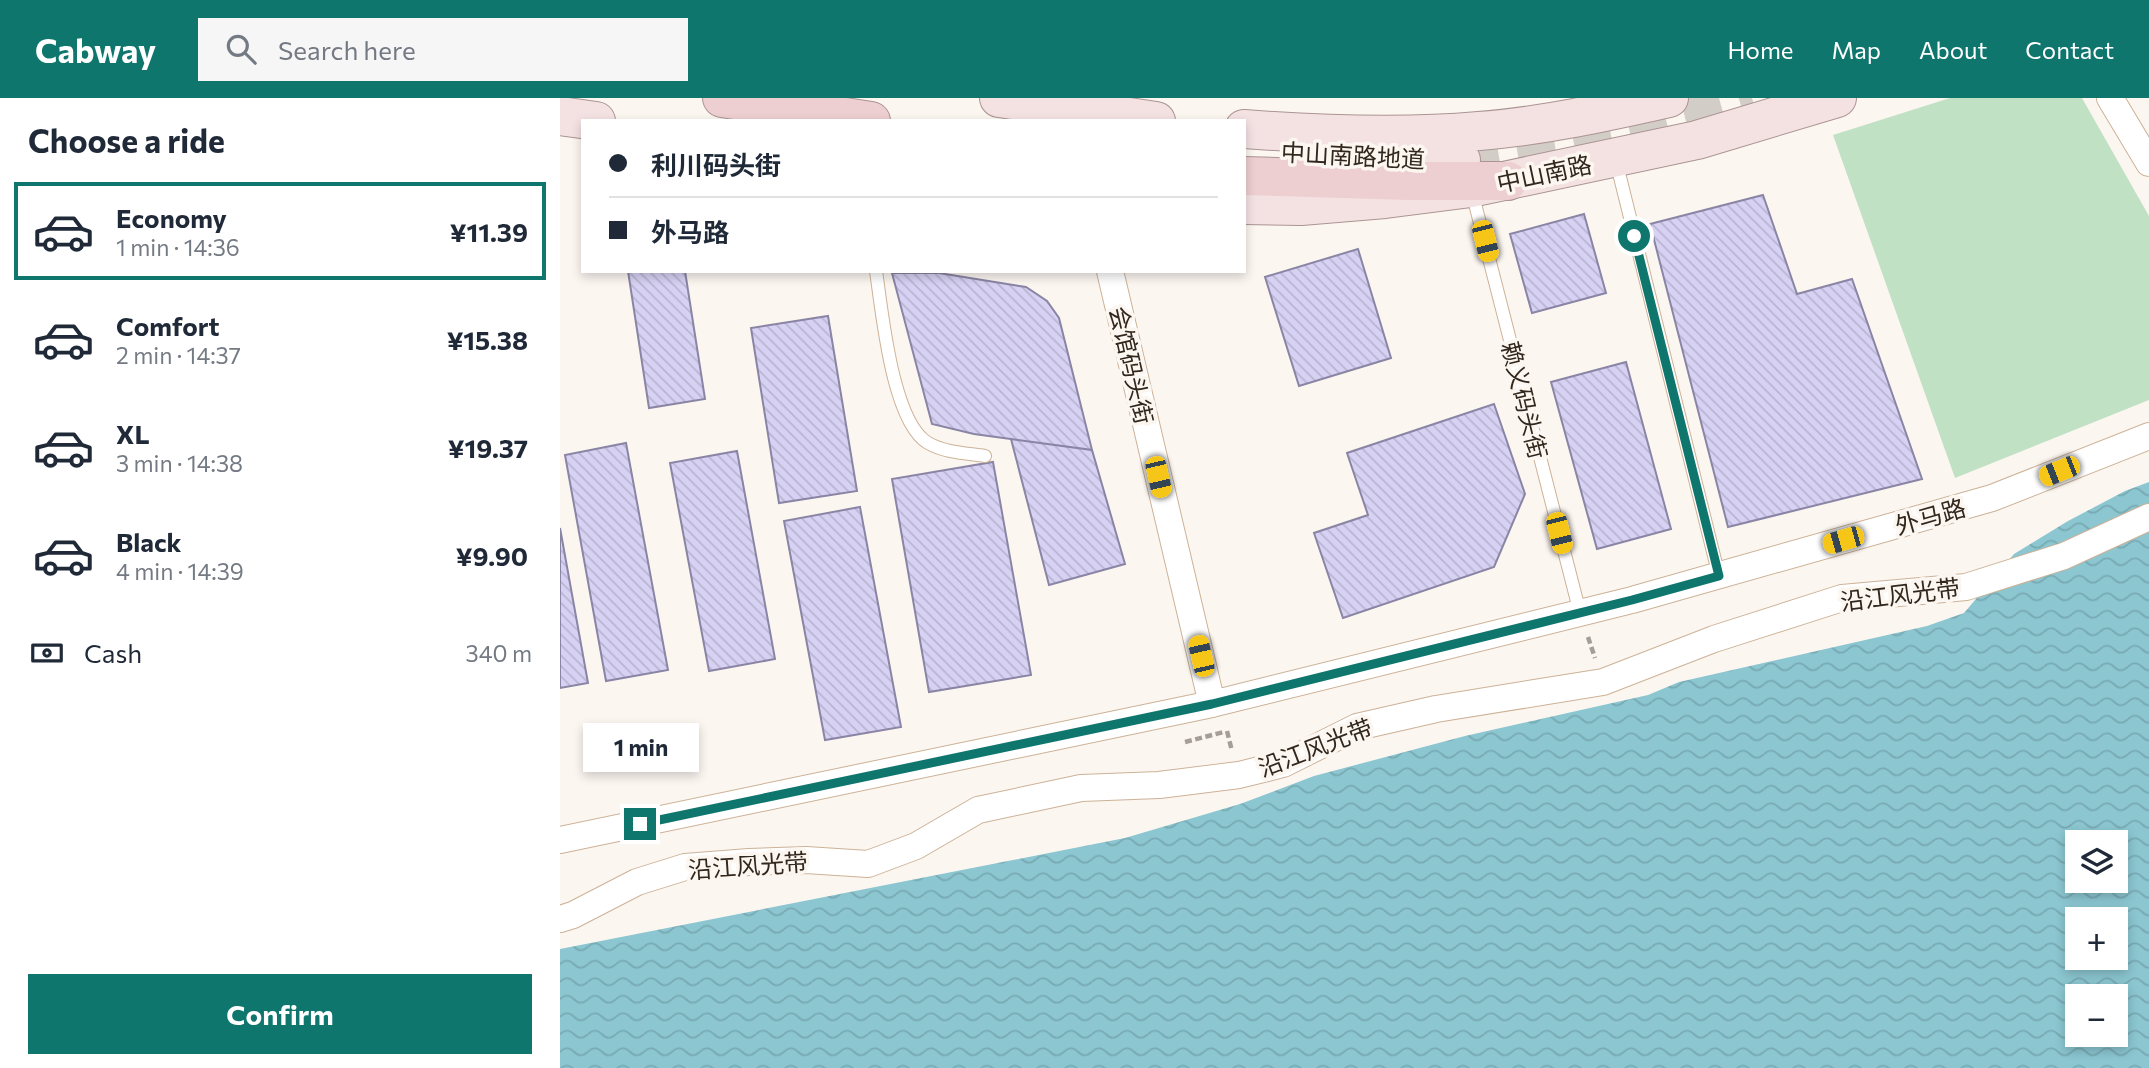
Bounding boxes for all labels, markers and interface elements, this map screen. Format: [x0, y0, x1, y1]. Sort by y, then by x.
search box [198, 18, 688, 81]
text: Cabway [35, 29, 156, 70]
icon: search [222, 30, 260, 68]
text: Search here [278, 34, 416, 65]
text: Home [1728, 35, 1794, 64]
text: Map [1832, 35, 1881, 64]
text: About [1919, 35, 1987, 64]
text: Contact [2025, 35, 2114, 64]
text: Choose a ride [28, 120, 225, 160]
street label: 中山南路地道 [1280, 137, 1426, 173]
text: 利川码头街 [651, 149, 781, 180]
street label: 中山南路 [1494, 149, 1594, 197]
icon: car [32, 200, 95, 263]
text: Economy [116, 202, 227, 233]
text: ¥11.39 [450, 216, 528, 247]
text: 外马路 [651, 216, 729, 247]
car [1470, 218, 1501, 264]
route start [1618, 220, 1650, 252]
text: 1 min · 14:36 [116, 233, 240, 261]
street label: 会馆码头街 [1104, 303, 1160, 427]
icon: car [32, 308, 95, 371]
text: Comfort [116, 310, 219, 341]
text: ¥15.38 [447, 324, 528, 355]
street label: 赖义码头街 [1496, 338, 1554, 462]
text: 2 min · 14:37 [116, 341, 241, 369]
icon: car [32, 416, 95, 479]
text: XL [116, 418, 150, 449]
text: ¥19.37 [448, 432, 528, 463]
text: 3 min · 14:38 [116, 449, 243, 477]
car [2036, 453, 2083, 489]
car [1144, 454, 1173, 500]
street label: 外马路 [1891, 492, 1969, 540]
car [1544, 510, 1575, 556]
icon: car [32, 524, 95, 587]
car [1820, 524, 1867, 556]
text: Black [116, 526, 182, 557]
text: ¥9.90 [456, 540, 528, 571]
text: 4 min · 14:39 [116, 557, 244, 585]
street label: 沿江风光带 [1839, 572, 1961, 616]
car [1187, 633, 1216, 679]
icon: cash [28, 634, 66, 672]
text: Cash [84, 637, 142, 668]
text: 340 m [466, 639, 532, 667]
street label: 沿江风光带 [1254, 712, 1376, 782]
callout: 1 min [582, 722, 698, 772]
text: 1 min [614, 733, 668, 761]
route end [624, 808, 656, 840]
map controls [2065, 830, 2128, 1047]
button: layers [2065, 830, 2128, 893]
street label: 沿江风光带 [687, 846, 809, 884]
button: + [2065, 907, 2128, 970]
button: Confirm [28, 974, 532, 1054]
button: − [2065, 984, 2128, 1047]

